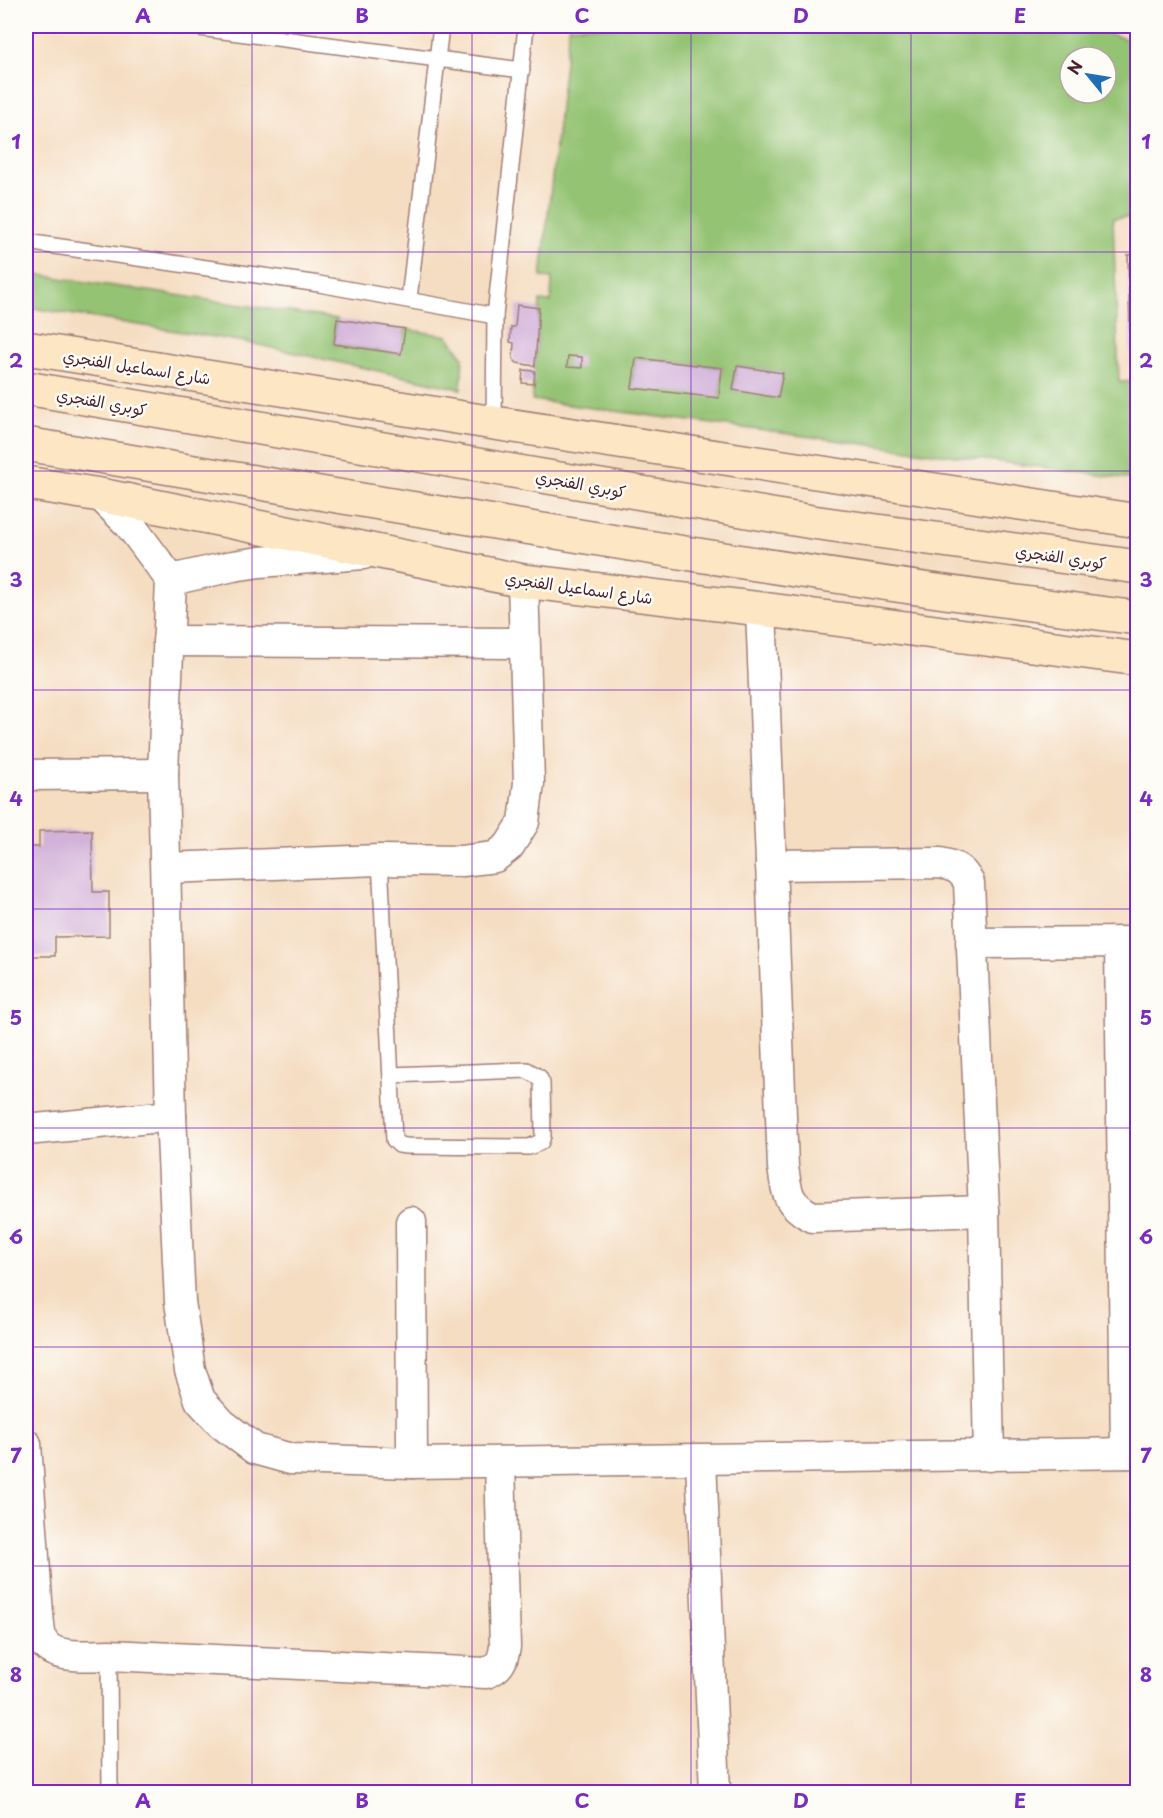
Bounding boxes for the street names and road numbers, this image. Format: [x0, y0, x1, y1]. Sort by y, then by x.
street label: شارع اسماعيل الفنجري [61, 342, 212, 390]
street label: كوبري الفنجري [55, 381, 149, 422]
street label: كوبري الفنجري [534, 463, 628, 504]
street label: كوبري الفنجري [1014, 538, 1108, 575]
street label: شارع اسماعيل الفنجري [503, 565, 654, 610]

